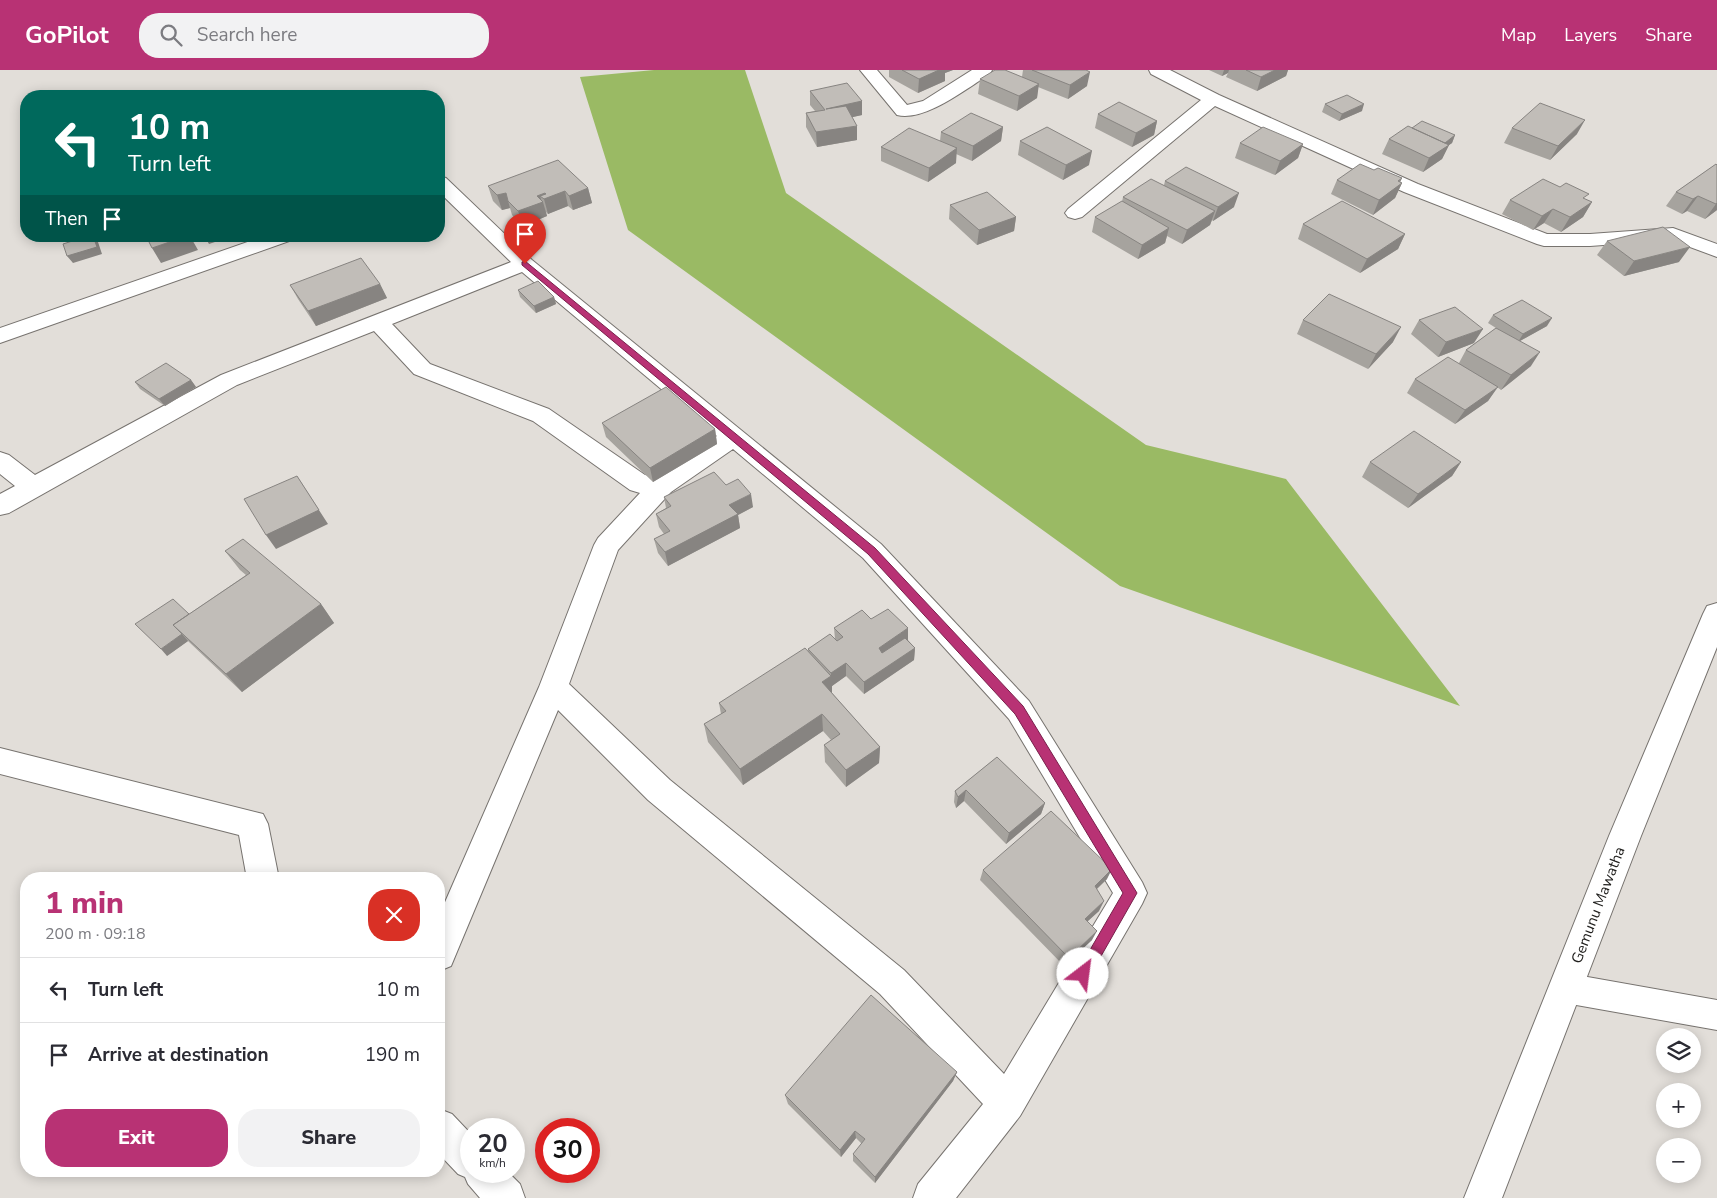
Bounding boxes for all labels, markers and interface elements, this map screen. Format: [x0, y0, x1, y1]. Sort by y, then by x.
search box [139, 13, 489, 58]
text: GoPilot [25, 19, 109, 51]
icon: search [157, 21, 185, 49]
text: Search here [197, 22, 297, 48]
text: Map [1501, 23, 1536, 47]
text: Layers [1564, 23, 1617, 47]
text: Share [1645, 23, 1692, 47]
text: 10 m [128, 104, 210, 151]
icon: left [45, 110, 110, 175]
text: Turn left [128, 149, 211, 179]
icon: arrive [98, 205, 126, 233]
text: Then [45, 206, 88, 232]
pin [504, 213, 546, 264]
icon: arrive [511, 220, 539, 248]
street label: Gemunu Mawatha [1566, 844, 1630, 966]
text: 1 min [45, 883, 124, 924]
button: close [368, 889, 420, 941]
text: 200 m · 09:18 [45, 923, 146, 945]
position arrow [1056, 947, 1108, 999]
icon: left [45, 976, 73, 1004]
text: Turn left [88, 977, 163, 1003]
text: 10 m [376, 977, 420, 1003]
map controls [1656, 1028, 1701, 1183]
button: layers [1656, 1028, 1701, 1073]
icon: arrive [45, 1041, 73, 1069]
text: Arrive at destination [88, 1042, 269, 1068]
text: 190 m [365, 1042, 420, 1068]
button: + [1656, 1083, 1701, 1128]
button: Exit [45, 1109, 228, 1167]
button: Share [238, 1109, 420, 1167]
speed limit sign: 30 [535, 1118, 600, 1183]
text: 20 [477, 1127, 508, 1161]
button: − [1656, 1138, 1701, 1183]
text: km/h [479, 1155, 506, 1171]

